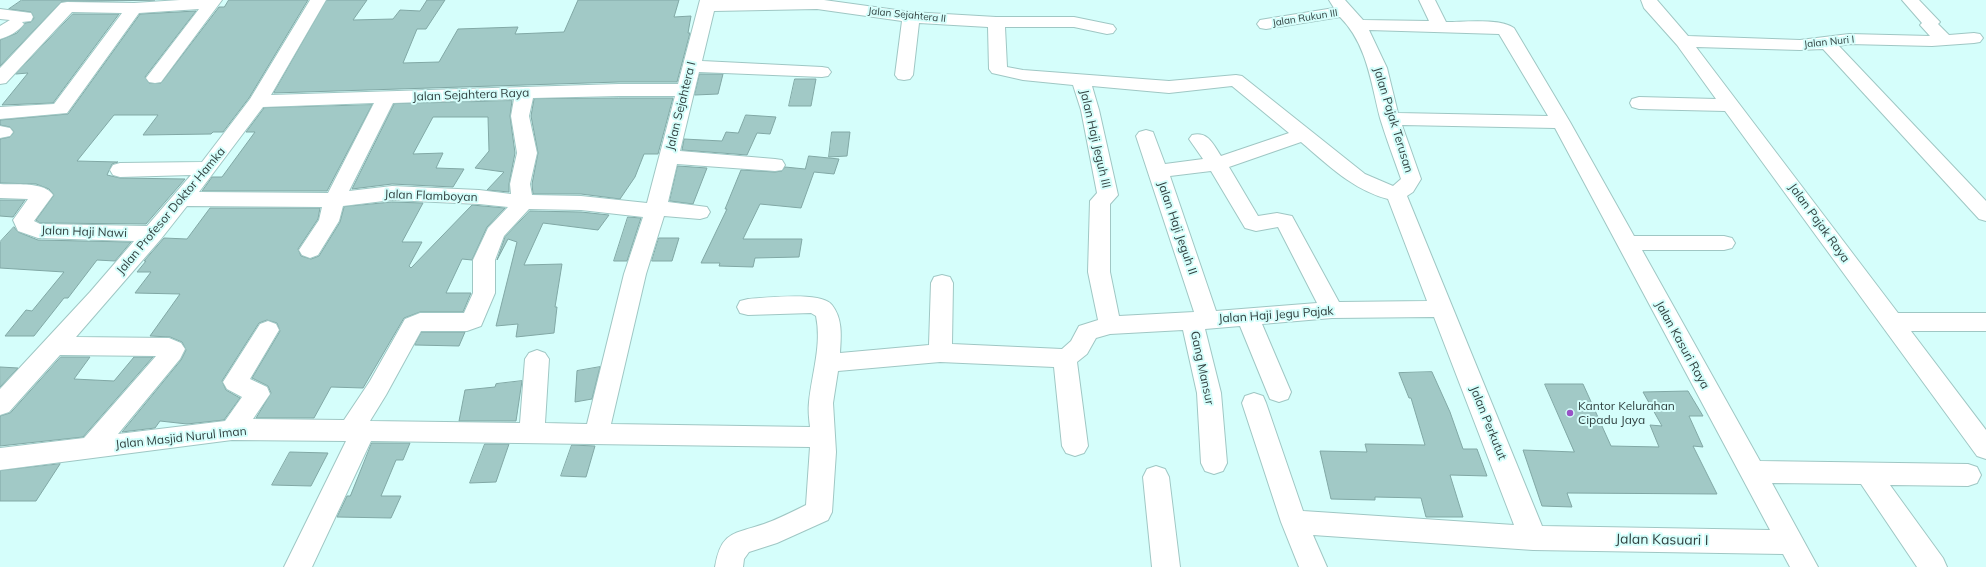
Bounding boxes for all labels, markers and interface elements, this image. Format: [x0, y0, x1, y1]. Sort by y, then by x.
street label: Jalan Sejahtera II [867, 5, 947, 25]
street label: Jalan Rukun III [1271, 7, 1339, 29]
street label: Jalan Nuri I [1803, 33, 1855, 51]
street label: Jalan Sejahtera I [663, 60, 699, 152]
street label: Jalan Pajak Terusan [1370, 65, 1416, 175]
street label: Jalan Sejahtera Raya [412, 86, 530, 104]
street label: Jalan Haji Jeguh III [1077, 88, 1113, 190]
street label: Jalan Profesor Doktor Hamka [114, 145, 228, 277]
street label: Jalan Haji Jeguh II [1154, 180, 1200, 276]
street label: Jalan Pajak Raya [1785, 181, 1853, 265]
street label: Jalan Flamboyan [384, 187, 478, 205]
street label: Jalan Haji Nawi [41, 223, 127, 241]
street label: Jalan Kasuri Raya [1652, 299, 1712, 391]
street label: Jalan Haji Jegu Pajak [1218, 304, 1334, 326]
street label: Gang Mansur [1187, 330, 1217, 406]
street label: Jalan Perkutut [1467, 384, 1509, 462]
place label: Kantor Kelurahan Cipadu Jaya [1578, 399, 1675, 427]
marker: Kantor Kelurahan Cipadu Jaya [1565, 408, 1575, 418]
street label: Jalan Masjid Nurul Iman [115, 424, 247, 452]
street label: Jalan Kasuari I [1615, 531, 1709, 549]

